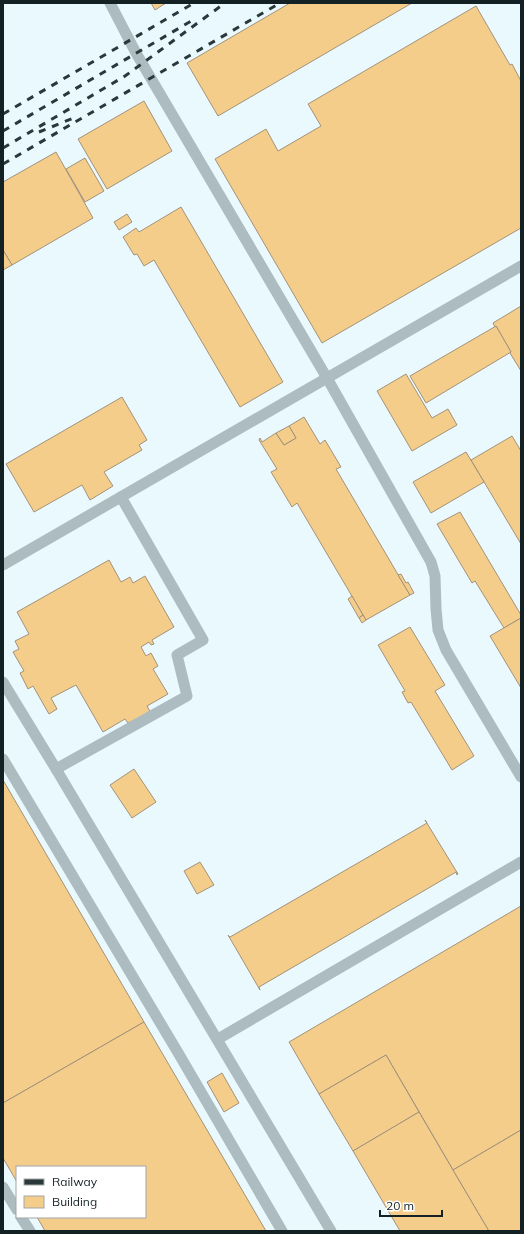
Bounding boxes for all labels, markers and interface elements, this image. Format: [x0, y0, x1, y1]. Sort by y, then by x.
legend [16, 1166, 146, 1218]
text: Railway [52, 1174, 98, 1189]
scale bar [380, 1192, 442, 1218]
text: Building [52, 1194, 97, 1209]
text: 20 m [386, 1198, 414, 1213]

